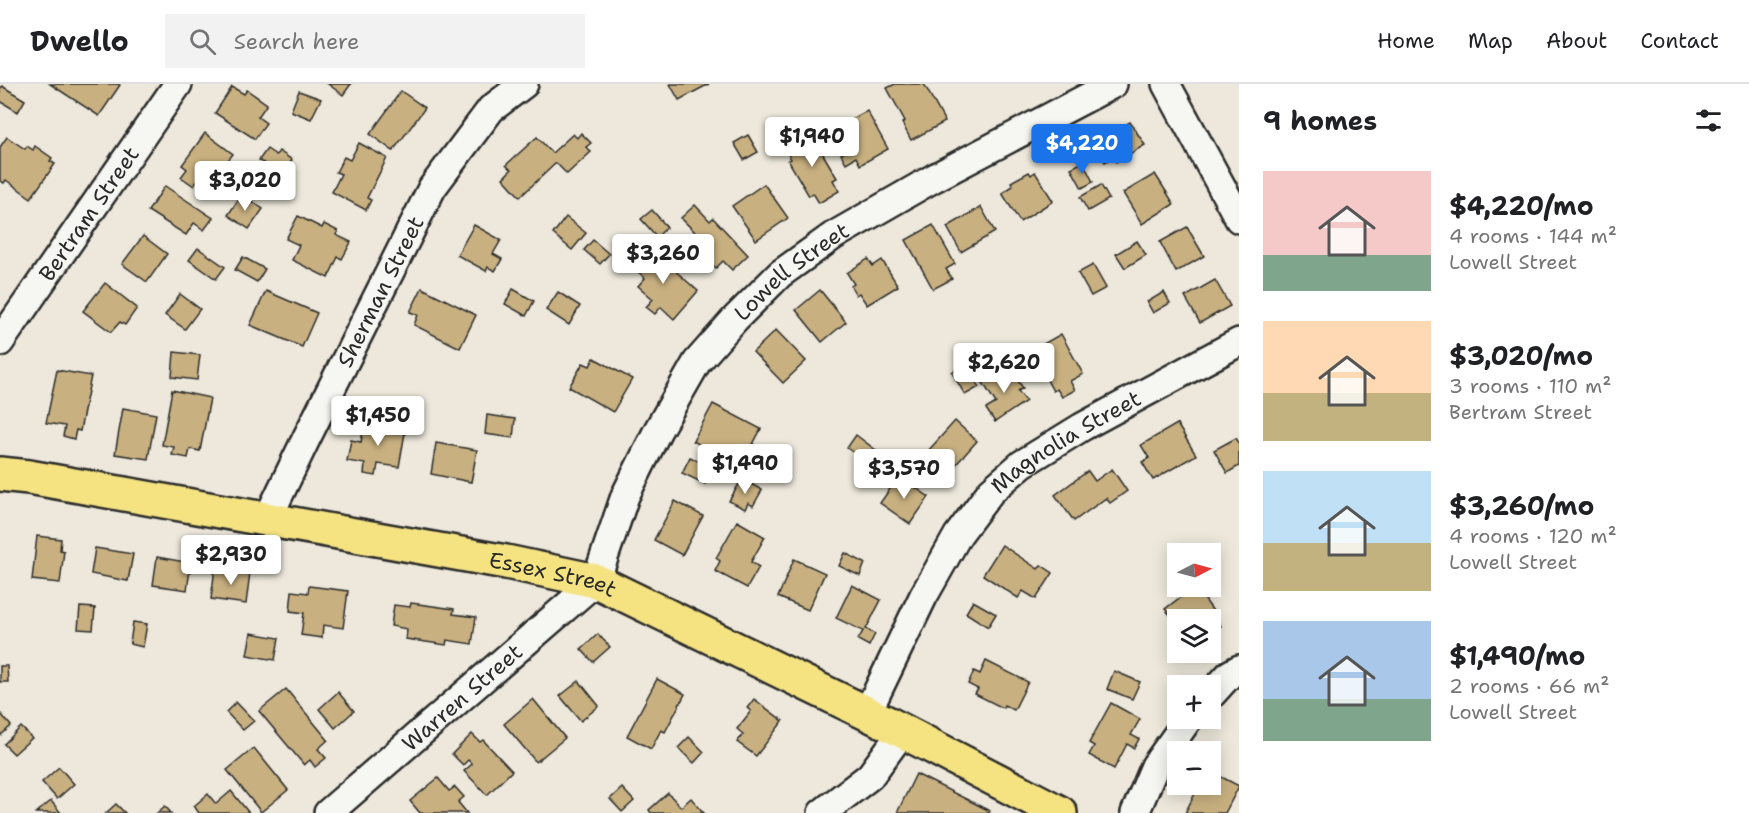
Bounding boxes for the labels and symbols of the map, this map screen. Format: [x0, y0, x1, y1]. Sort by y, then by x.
pin: $1,940 [763, 117, 861, 168]
pin: $4,220 [1033, 124, 1131, 175]
street label: Bertram Street [32, 141, 146, 287]
pin: $3,020 [196, 161, 294, 212]
street label: Sherman Street [330, 211, 431, 372]
street label: Lowell Street [728, 216, 854, 327]
pin: $3,260 [614, 234, 712, 285]
pin: $2,620 [955, 343, 1053, 394]
street label: Magnolia Street [984, 384, 1146, 500]
pin: $1,450 [329, 396, 427, 447]
pin: $1,490 [696, 444, 794, 495]
pin: $3,570 [855, 449, 953, 500]
pin: $2,930 [182, 535, 280, 586]
north arrow [1167, 543, 1221, 597]
street label: Essex Street [487, 545, 622, 604]
street label: Warren Street [396, 637, 529, 758]

